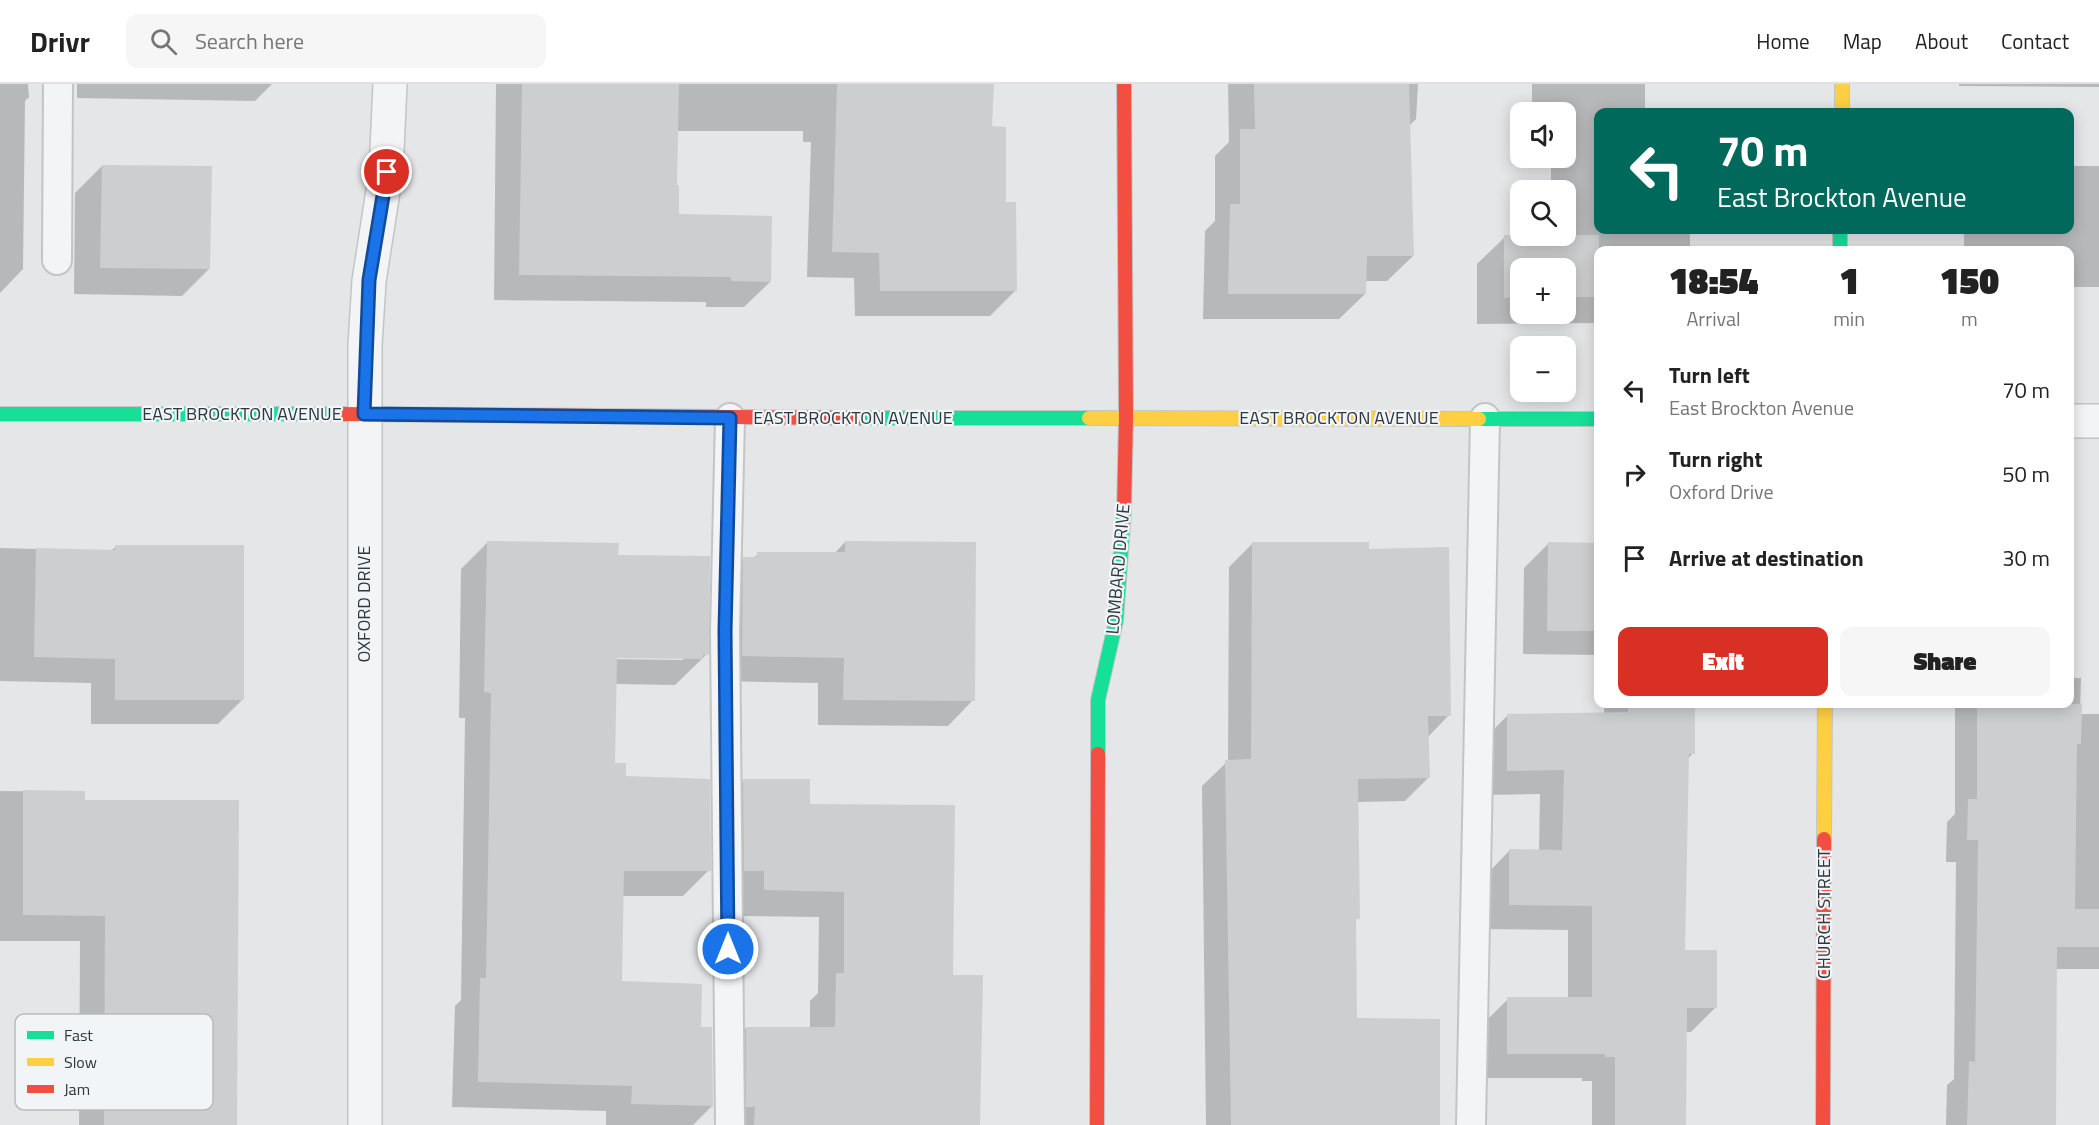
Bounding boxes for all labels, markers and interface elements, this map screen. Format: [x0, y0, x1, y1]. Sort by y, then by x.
search box [126, 14, 546, 68]
text: Drivr [30, 20, 90, 63]
text: Search here [195, 24, 304, 58]
icon: search [147, 25, 180, 58]
text: Home [1756, 25, 1810, 57]
text: Map [1843, 25, 1882, 57]
text: About [1915, 25, 1968, 57]
text: Contact [2001, 25, 2069, 57]
map controls [1510, 102, 1576, 402]
button: sound [1510, 102, 1576, 168]
text: 70 m [1717, 118, 1809, 182]
icon: left [1618, 132, 1696, 210]
pin [361, 146, 412, 197]
icon: arrive [370, 155, 403, 188]
text: East Brockton Avenue [1717, 176, 1967, 217]
button: search [1510, 180, 1576, 246]
text: 18:54 [1669, 253, 1758, 308]
text: 1 [1839, 253, 1859, 308]
text: 150 [1940, 253, 1999, 308]
button: + [1510, 258, 1576, 324]
text: Arrival [1686, 303, 1741, 334]
text: min [1833, 303, 1865, 334]
text: m [1961, 303, 1978, 334]
button: − [1510, 336, 1576, 402]
text: Turn left [1669, 358, 1750, 392]
text: 70 m [2002, 373, 2050, 407]
icon: left [1618, 374, 1651, 407]
text: East Brockton Avenue [1669, 392, 1854, 423]
street label: EAST BROCKTON AVENUE [142, 400, 342, 427]
street label: EAST BROCKTON AVENUE [753, 404, 953, 431]
street label: EAST BROCKTON AVENUE [1239, 404, 1439, 431]
text: Turn right [1669, 442, 1763, 476]
text: 50 m [2002, 457, 2050, 491]
icon: right [1618, 458, 1651, 491]
text: Oxford Drive [1669, 476, 1774, 507]
street label: LOMBARD DRIVE [1098, 502, 1137, 635]
text: Arrive at destination [1669, 541, 1864, 575]
text: 30 m [2002, 541, 2050, 575]
icon: arrive [1618, 542, 1651, 575]
street label: OXFORD DRIVE [350, 545, 377, 662]
button: Exit [1618, 627, 1828, 696]
button: Share [1840, 627, 2050, 696]
street label: CHURCH STREET [1810, 848, 1837, 979]
position arrow [696, 917, 760, 981]
legend [15, 1014, 213, 1110]
text: Fast [64, 1023, 93, 1047]
text: Slow [64, 1050, 97, 1074]
text: Jam [64, 1077, 90, 1101]

